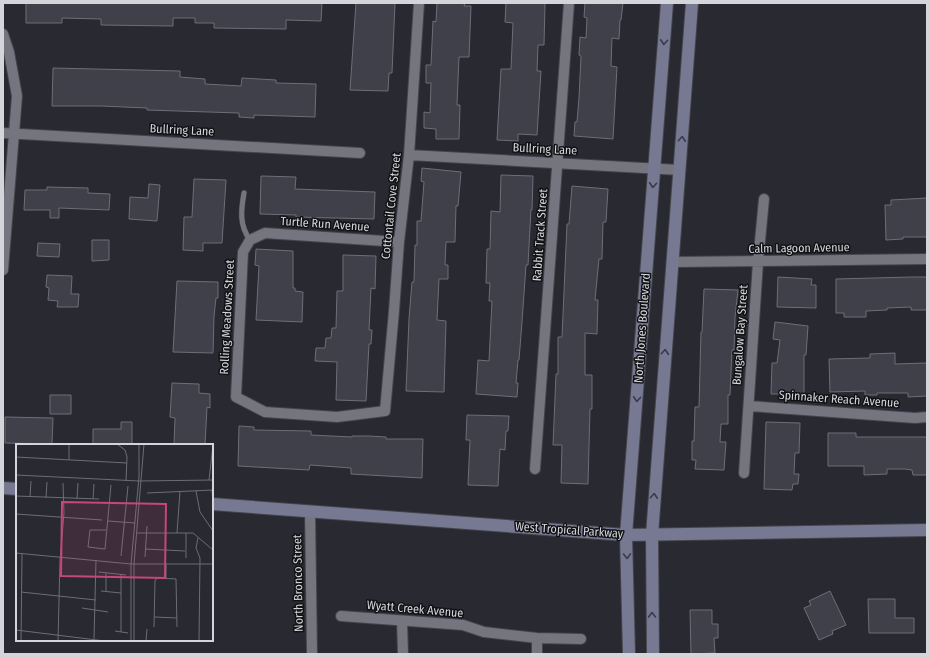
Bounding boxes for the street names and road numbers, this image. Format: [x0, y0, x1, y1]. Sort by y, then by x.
street label: Bullring Lane [149, 121, 215, 139]
street label: Bullring Lane [512, 140, 578, 158]
street label: Cottontail Cove Street [378, 152, 404, 260]
street label: Rabbit Track Street [530, 188, 550, 282]
street label: Turtle Run Avenue [280, 214, 370, 234]
street label: Calm Lagoon Avenue [748, 240, 850, 256]
street label: Rolling Meadows Street [217, 259, 237, 375]
street label: North Jones Boulevard [631, 273, 653, 383]
street label: Bungalow Bay Street [730, 284, 750, 386]
street label: Spinnaker Reach Avenue [778, 388, 900, 410]
street label: West Tropical Parkway [515, 519, 624, 541]
street label: North Bronco Street [290, 534, 306, 632]
street label: Wyatt Creek Avenue [366, 598, 464, 620]

